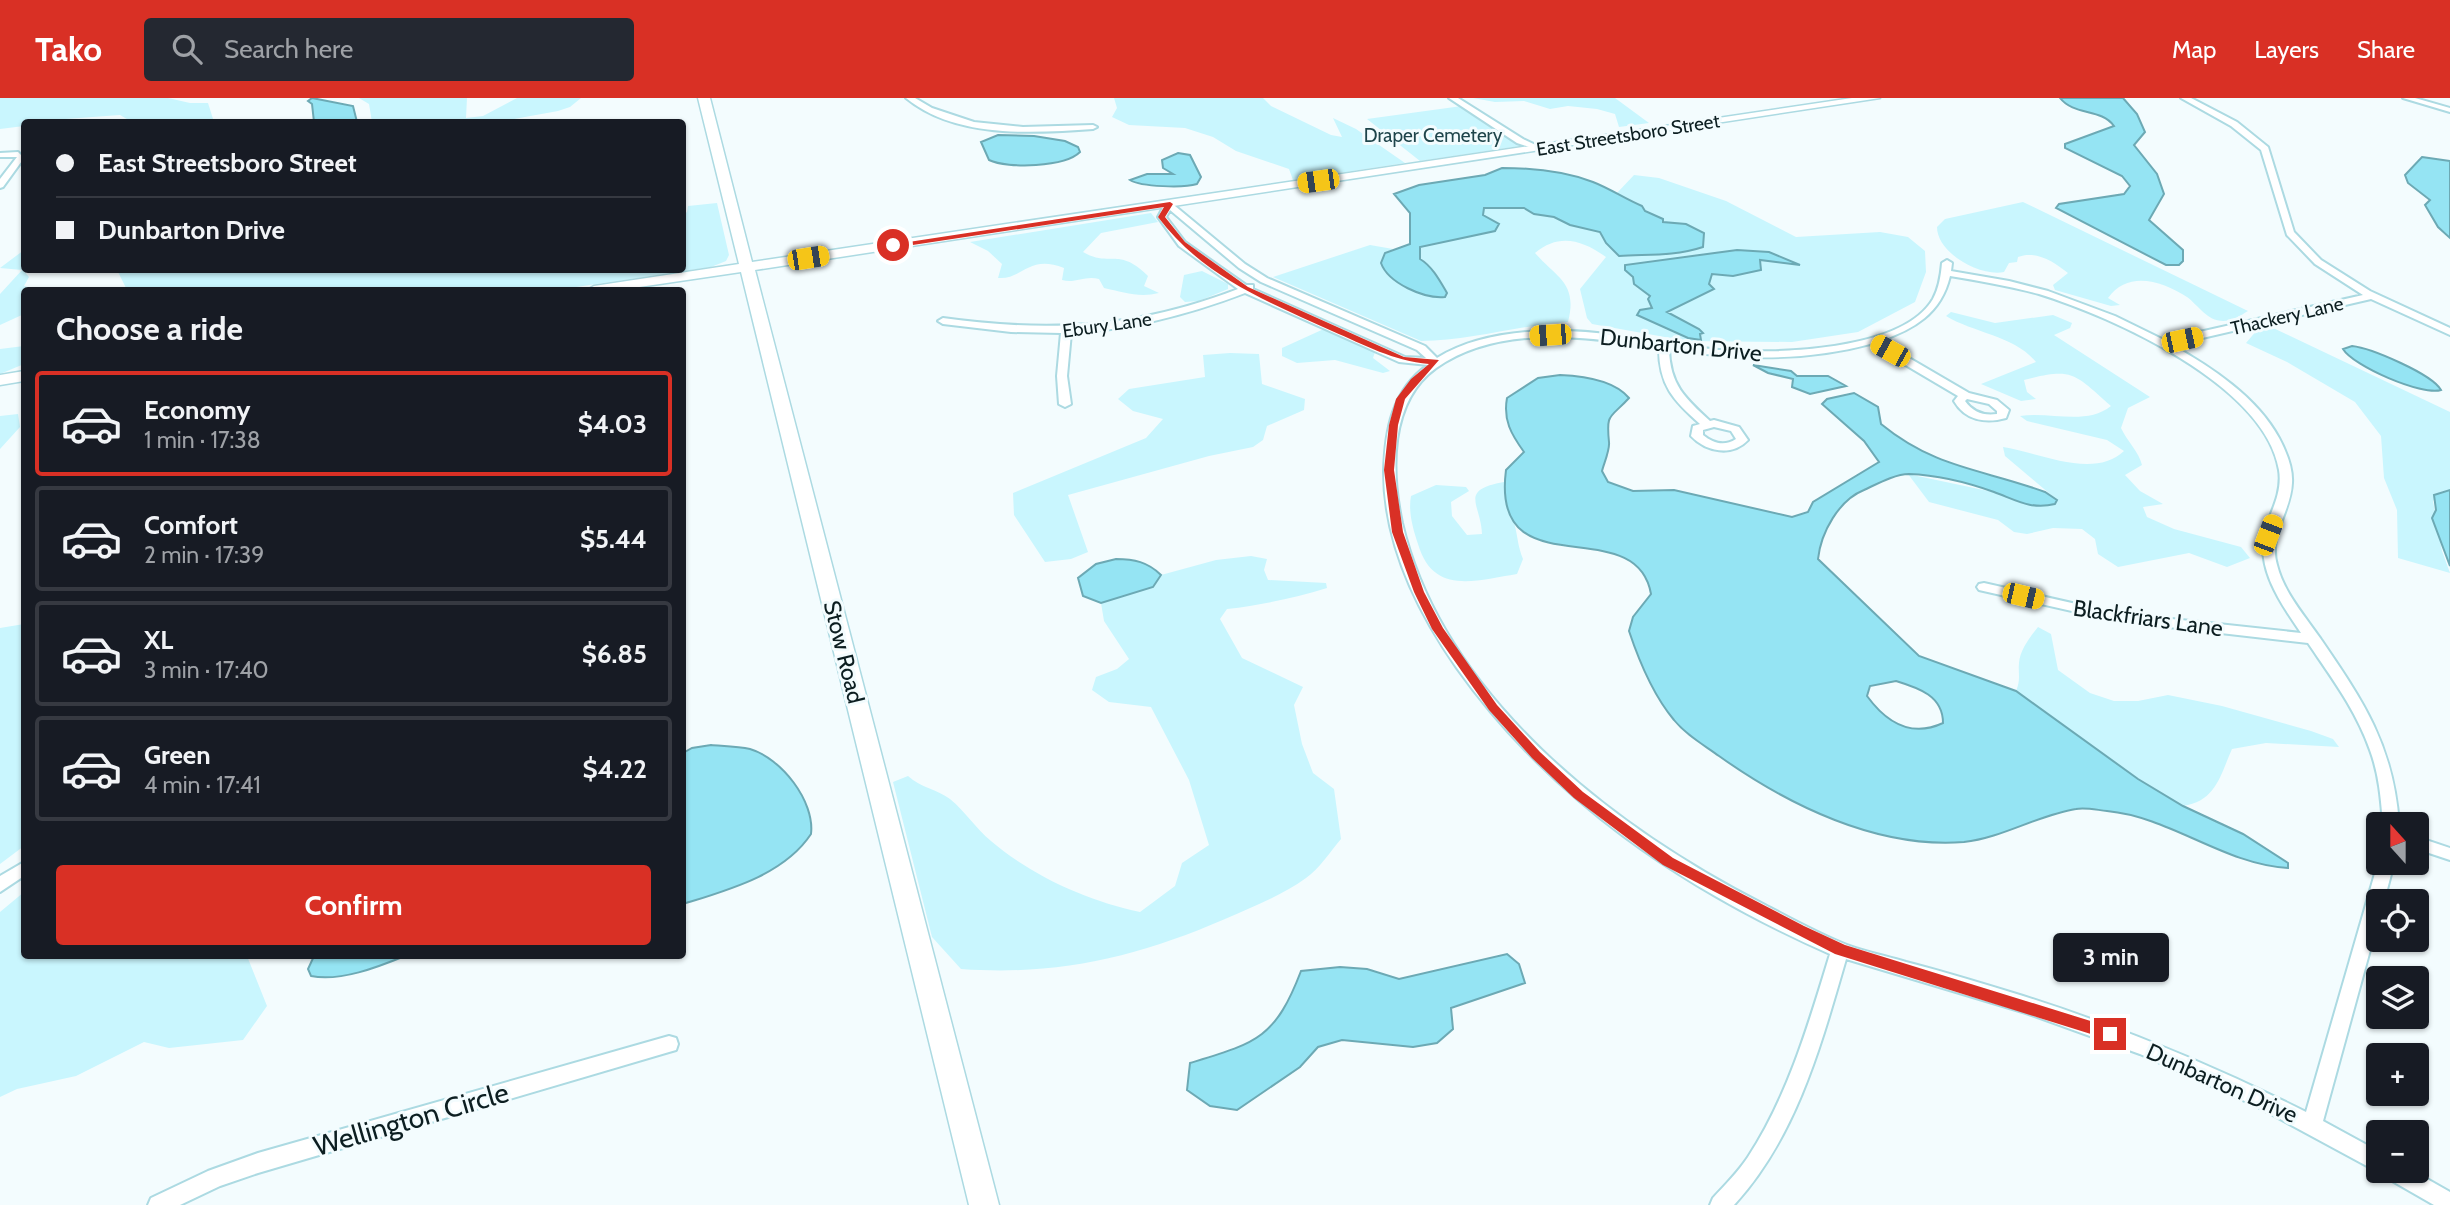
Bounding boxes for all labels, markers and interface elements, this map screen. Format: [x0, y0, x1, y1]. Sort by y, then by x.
search box [144, 18, 634, 81]
text: Tako [35, 29, 102, 69]
icon: search [168, 30, 206, 68]
text: Search here [224, 33, 353, 65]
text: Map [2172, 35, 2216, 64]
text: Layers [2254, 35, 2319, 64]
text: Share [2357, 35, 2415, 64]
street label: East Streetsboro Street [1535, 109, 1722, 161]
park label: Draper Cemetery [1364, 124, 1503, 147]
text: East Streetsboro Street [98, 147, 357, 179]
car [1296, 168, 1341, 194]
text: Dunbarton Drive [98, 214, 285, 246]
route start [877, 229, 909, 261]
car [786, 244, 831, 272]
street label: Thackery Lane [2229, 292, 2346, 340]
street label: Ebury Lane [1061, 307, 1153, 343]
text: Choose a ride [56, 309, 243, 348]
car [1529, 323, 1572, 347]
street label: Dunbarton Drive [1599, 323, 1763, 367]
car [2160, 325, 2205, 355]
car [1867, 332, 1914, 370]
icon: car [60, 392, 123, 455]
text: Economy [144, 394, 250, 426]
text: $4.03 [578, 408, 647, 440]
text: 1 min · 17:38 [144, 426, 261, 454]
icon: car [60, 507, 123, 570]
text: Comfort [144, 509, 238, 541]
car [2251, 512, 2286, 558]
text: $5.44 [580, 523, 647, 555]
text: 2 min · 17:39 [144, 541, 264, 569]
car [2001, 581, 2046, 611]
street label: Blackfriars Lane [2071, 594, 2225, 642]
street label: Stow Road [818, 598, 870, 706]
icon: car [60, 622, 123, 685]
text: XL [144, 624, 173, 656]
text: $6.85 [582, 638, 647, 670]
text: 3 min · 17:40 [144, 656, 269, 684]
icon: car [60, 737, 123, 800]
text: Green [144, 739, 211, 771]
text: $4.22 [582, 753, 647, 785]
text: 4 min · 17:41 [144, 771, 261, 799]
north arrow [2366, 812, 2429, 875]
map controls [2366, 812, 2429, 1183]
button: Confirm [56, 865, 651, 945]
button: locate [2366, 889, 2429, 952]
callout: 3 min [2052, 932, 2168, 982]
text: 3 min [2083, 943, 2139, 971]
button: layers [2366, 966, 2429, 1029]
route end [2094, 1018, 2126, 1050]
street label: Dunbarton Drive [2142, 1037, 2302, 1129]
button: + [2366, 1043, 2429, 1106]
street label: Wellington Circle [310, 1075, 512, 1163]
button: − [2366, 1120, 2429, 1183]

